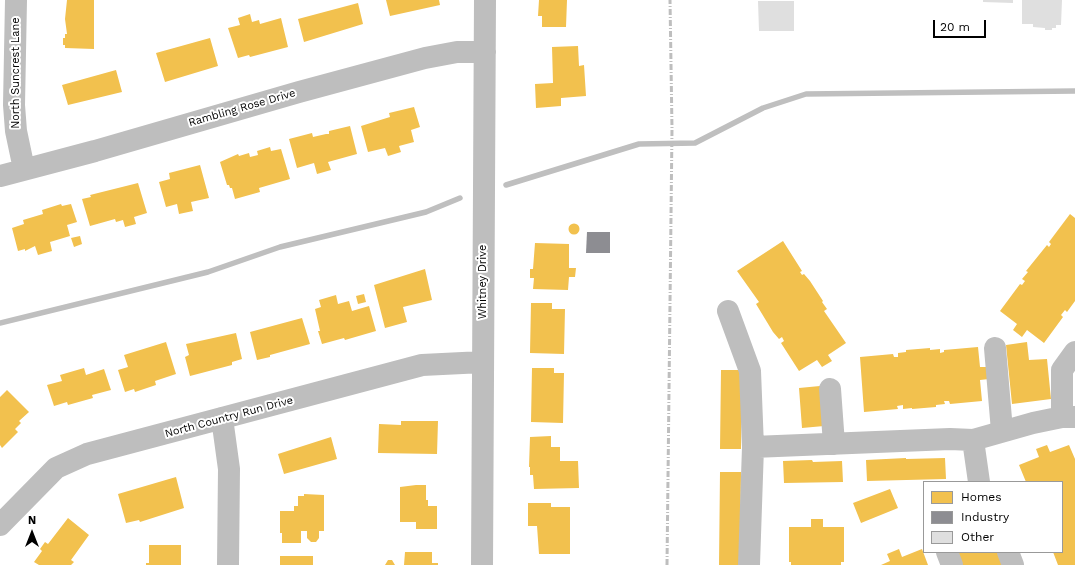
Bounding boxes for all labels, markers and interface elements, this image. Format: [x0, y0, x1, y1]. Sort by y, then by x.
scale bar [935, 12, 988, 38]
street label: North Suncrest Lane [9, 17, 23, 129]
text: 20 m [940, 20, 970, 34]
street label: Rambling Rose Drive [187, 86, 297, 130]
street label: Whitney Drive [476, 245, 490, 319]
street label: North Country Run Drive [164, 394, 294, 440]
legend [923, 481, 1063, 553]
text: Homes [961, 490, 1002, 504]
text: Industry [961, 510, 1009, 524]
north arrow [12, 513, 52, 553]
text: N [28, 514, 36, 527]
text: Other [961, 530, 994, 544]

